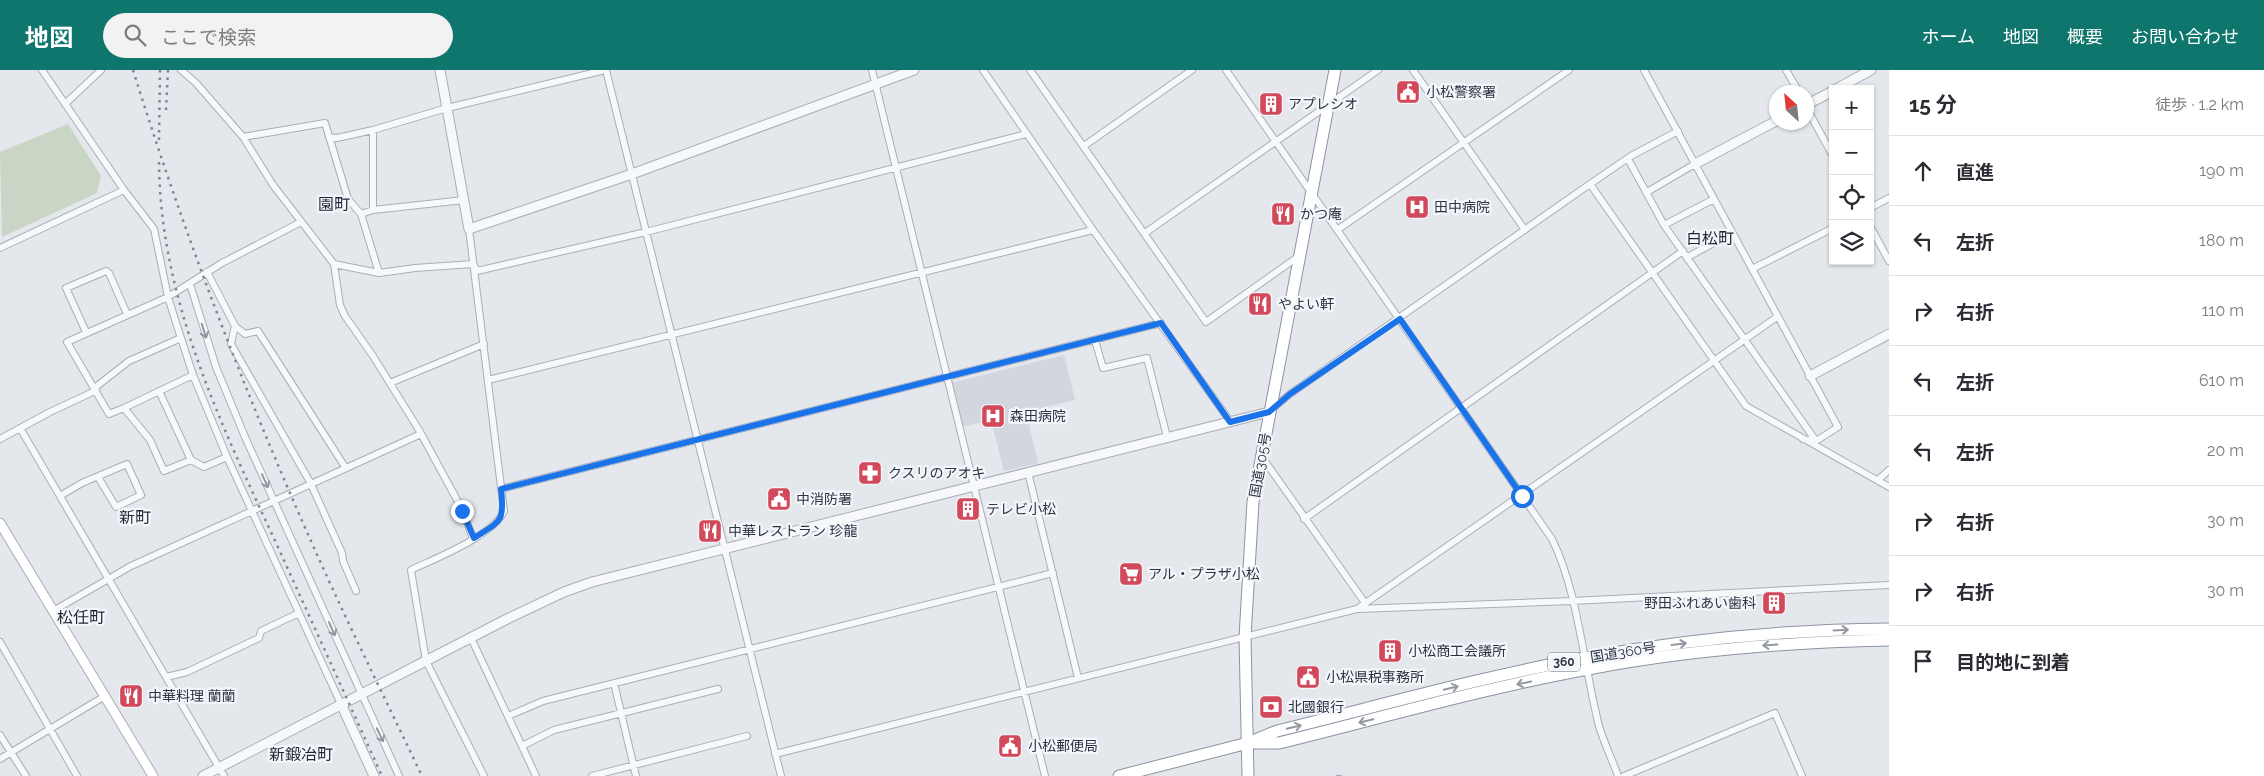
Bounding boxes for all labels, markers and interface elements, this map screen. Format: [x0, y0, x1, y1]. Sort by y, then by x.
search box [103, 13, 453, 58]
icon: search [121, 21, 149, 49]
text: 地図 [25, 23, 73, 52]
text: ここで検索 [161, 26, 256, 48]
text: ホーム [1922, 26, 1975, 47]
text: 地図 [2003, 26, 2039, 47]
text: 概要 [2067, 26, 2103, 47]
text: お問い合わせ [2131, 26, 2239, 47]
public building icon: 小松警察署 [1395, 79, 1421, 105]
place label: 小松警察署 [1426, 84, 1496, 100]
north arrow [1769, 85, 1814, 130]
map controls [1829, 85, 1874, 265]
button: + [1829, 85, 1874, 130]
building icon: アプレシオ [1258, 91, 1284, 117]
text: 15 分 [1909, 92, 1957, 117]
text: 徒歩 · 1.2 km [2155, 95, 2244, 114]
place label: アプレシオ [1288, 96, 1358, 112]
button: − [1829, 130, 1874, 175]
icon: ahead [1909, 157, 1937, 185]
text: 直進 [1956, 161, 1994, 183]
text: 190 m [2199, 161, 2244, 180]
button: locate [1829, 175, 1874, 220]
hospital icon: 田中病院 [1404, 194, 1430, 220]
district label: 園町 [318, 195, 350, 214]
place label: 田中病院 [1434, 199, 1490, 215]
restaurant icon: かつ庵 [1270, 201, 1296, 227]
place label: かつ庵 [1300, 206, 1342, 222]
button: layers [1829, 220, 1874, 265]
icon: left [1909, 227, 1937, 255]
district label: 白松町 [1686, 229, 1734, 248]
text: 左折 [1956, 231, 1994, 253]
text: 180 m [2199, 231, 2244, 250]
restaurant icon: やよい軒 [1247, 291, 1273, 317]
place label: やよい軒 [1278, 296, 1334, 312]
icon: right [1909, 297, 1937, 325]
text: 右折 [1956, 301, 1994, 323]
text: 110 m [2202, 301, 2244, 320]
one-way arrow [200, 322, 210, 338]
icon: left [1909, 367, 1937, 395]
text: 左折 [1956, 371, 1994, 393]
text: 610 m [2199, 371, 2244, 390]
hospital icon: 森田病院 [980, 403, 1006, 429]
place label: 森田病院 [1010, 408, 1066, 424]
street label: 国道305号 [1246, 431, 1274, 499]
icon: left [1909, 437, 1937, 465]
text: 左折 [1956, 441, 1994, 463]
text: 20 m [2207, 441, 2244, 460]
pharmacy icon: クスリのアオキ [857, 460, 883, 486]
place label: クスリのアオキ [888, 465, 986, 481]
one-way arrow [261, 473, 270, 488]
route start [1511, 485, 1534, 508]
public building icon: 中消防署 [766, 486, 792, 512]
place label: 中消防署 [796, 491, 852, 507]
building icon: テレビ小松 [955, 496, 981, 522]
route end [451, 500, 474, 523]
place label: テレビ小松 [986, 501, 1056, 517]
icon: right [1909, 507, 1937, 535]
district label: 新町 [119, 508, 151, 527]
text: 右折 [1956, 511, 1994, 533]
text: 30 m [2207, 511, 2244, 530]
restaurant icon: 中華レストラン 珍龍 [697, 518, 723, 544]
place label: 中華レストラン 珍龍 [728, 523, 858, 539]
supermarket icon: アル・プラザ小松 [1118, 561, 1144, 587]
place label: アル・プラザ小松 [1148, 566, 1260, 582]
icon: right [1909, 577, 1937, 605]
text: 右折 [1956, 581, 1994, 603]
text: 30 m [2207, 581, 2244, 600]
building icon: 野田ふれあい歯科 [1761, 590, 1787, 616]
place label: 野田ふれあい歯科 [1644, 595, 1756, 611]
district label: 松任町 [57, 608, 105, 627]
one-way arrow [328, 621, 338, 636]
one-way arrow [1833, 626, 1849, 635]
building icon: 小松商工会議所 [1377, 638, 1403, 664]
street label: 国道360号 [1589, 639, 1657, 665]
one-way arrow [1671, 639, 1687, 649]
one-way arrow [1763, 640, 1779, 649]
place label: 小松商工会議所 [1408, 643, 1506, 659]
icon: arrive [1909, 647, 1937, 675]
text: 目的地に到着 [1956, 651, 2070, 673]
road number: 360 [1548, 652, 1580, 672]
public building icon: 小松県税事務所 [1295, 664, 1321, 690]
place label: 小松県税事務所 [1326, 669, 1424, 685]
one-way arrow [1516, 679, 1532, 688]
restaurant icon: 中華料理 蘭蘭 [118, 683, 144, 709]
one-way arrow [1443, 683, 1459, 692]
place label: 中華料理 蘭蘭 [148, 688, 236, 704]
bank icon: 北國銀行 [1258, 694, 1284, 720]
place label: 北國銀行 [1288, 699, 1344, 715]
one-way arrow [1358, 717, 1374, 726]
one-way arrow [1285, 722, 1301, 731]
one-way arrow [376, 727, 386, 742]
public building icon: 小松郵便局 [997, 733, 1023, 759]
place label: 小松郵便局 [1028, 738, 1098, 754]
district label: 新鍛冶町 [269, 745, 333, 764]

